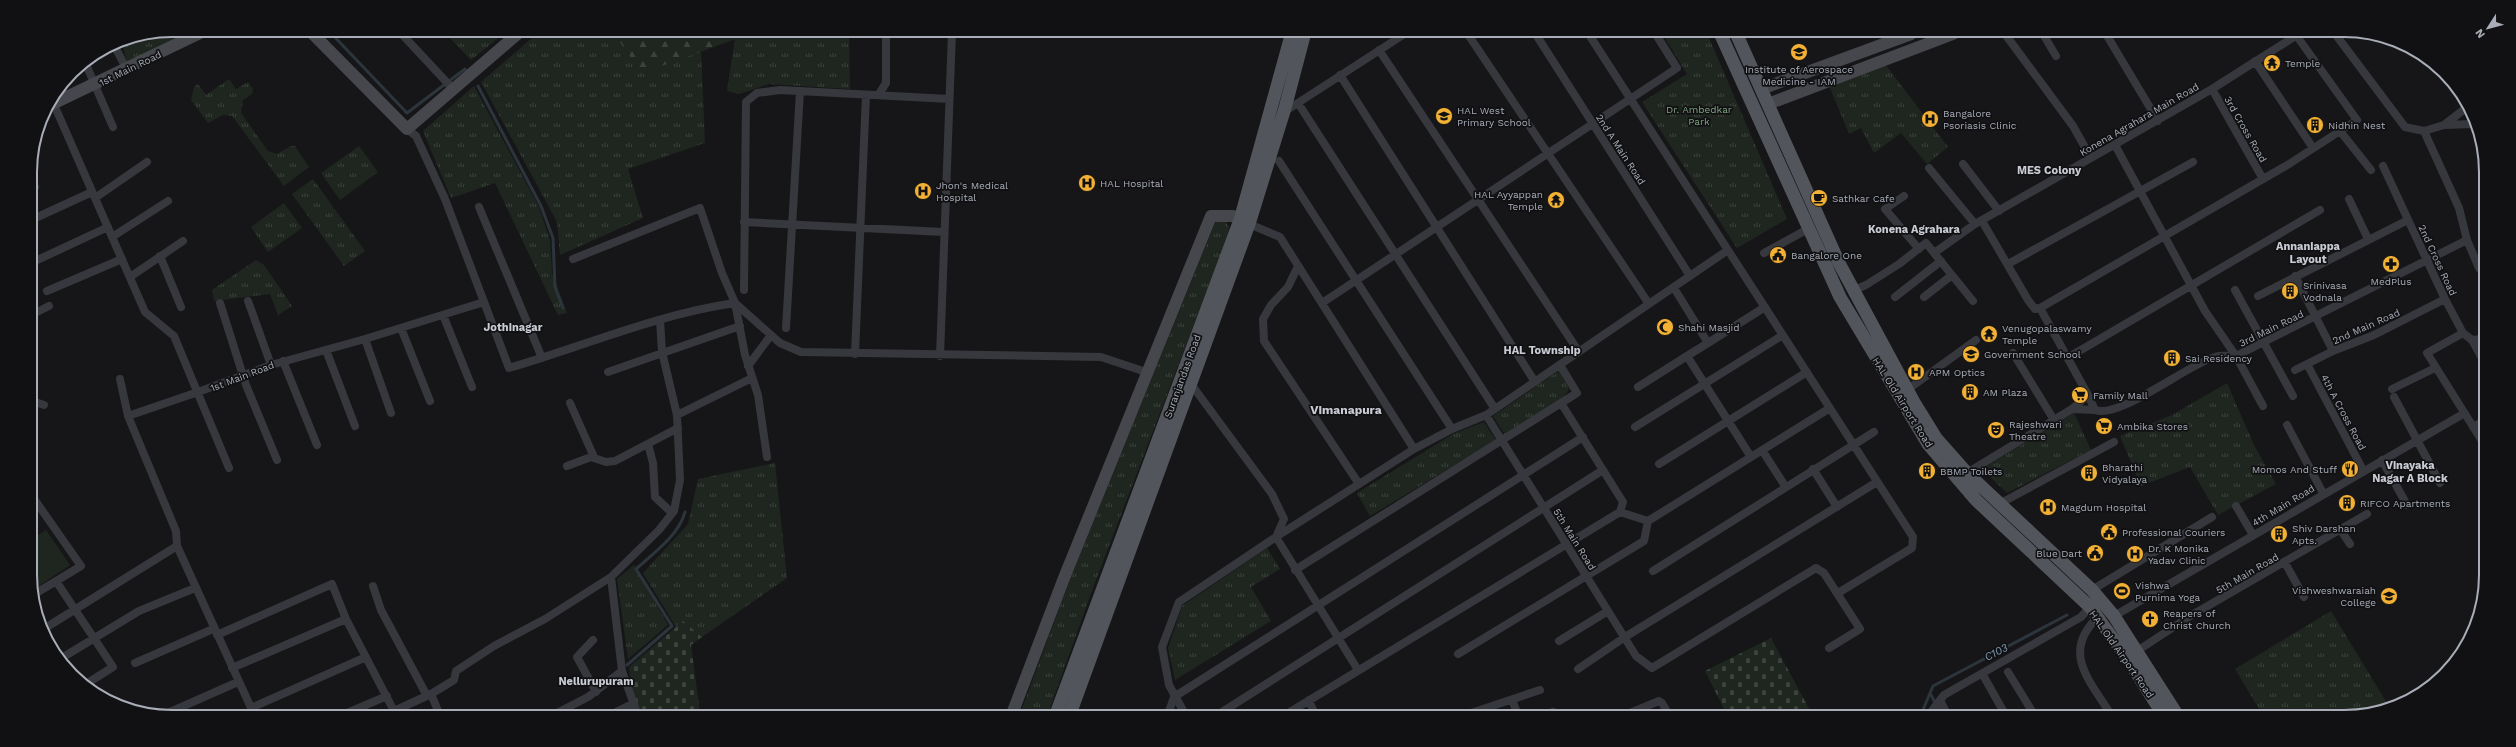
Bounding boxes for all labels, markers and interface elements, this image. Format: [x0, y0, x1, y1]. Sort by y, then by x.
north arrow [2468, 8, 2508, 48]
text: N [2473, 26, 2488, 41]
school or university icon: Institute of Aerospace Medicine - IAM [1789, 42, 1809, 62]
street label: 1st Main Road [97, 49, 163, 88]
temple icon: Temple [2262, 53, 2282, 73]
place label: Temple [2285, 58, 2321, 69]
place label: Institute of Aerospace Medicine - IAM [1745, 64, 1853, 87]
street label: Konena Agrahara Main Road [2078, 81, 2201, 158]
street label: 3rd Cross Road [2222, 94, 2269, 164]
park label: Dr. Ambedkar Park [1666, 104, 1732, 127]
place label: HAL West Primary School [1457, 105, 1531, 128]
school or university icon: HAL West Primary School [1434, 106, 1454, 126]
place label: Bangalore Psoriasis Clinic [1943, 108, 2017, 131]
hospital icon: Bangalore Psoriasis Clinic [1920, 109, 1940, 129]
street label: 2nd A Main Road [1594, 112, 1647, 187]
building icon: Nidhin Nest [2305, 115, 2325, 135]
place label: Nidhin Nest [2328, 120, 2386, 131]
district label: MES Colony [2017, 164, 2082, 177]
hospital icon: HAL Hospital [1077, 173, 1097, 193]
place label: HAL Hospital [1100, 178, 1163, 189]
place label: Jhon's Medical Hospital [936, 180, 1008, 203]
hospital icon: Jhon's Medical Hospital [913, 181, 933, 201]
cafe icon: Sathkar Cafe [1809, 188, 1829, 208]
place label: HAL Ayyappan Temple [1474, 189, 1543, 212]
temple icon: HAL Ayyappan Temple [1546, 190, 1566, 210]
place label: Sathkar Cafe [1832, 193, 1895, 204]
district label: Konena Agrahara [1868, 223, 1961, 236]
street label: 2nd Cross Road [2416, 223, 2459, 297]
district label: Annaniappa Layout [2276, 240, 2341, 266]
public building icon: Bangalore One [1768, 245, 1788, 265]
place label: Bangalore One [1791, 250, 1862, 261]
pharmacy icon: MedPlus [2381, 254, 2401, 274]
place label: MedPlus [2370, 276, 2412, 287]
place label: Srinivasa Vodnala [2303, 280, 2347, 303]
building icon: Srinivasa Vodnala [2280, 281, 2300, 301]
street label: 2nd Main Road [2331, 307, 2402, 346]
street label: 3rd Main Road [2237, 308, 2305, 349]
mosque icon: Shahi Masjid [1655, 317, 1675, 337]
district label: Jothinagar [484, 321, 543, 334]
place label: Shahi Masjid [1678, 322, 1740, 333]
place label: Venugopalaswamy Temple [2002, 323, 2092, 346]
temple icon: Venugopalaswamy Temple [1979, 324, 1999, 344]
street label: Suranjandas Road [1162, 333, 1203, 419]
district label: HAL Township [1503, 344, 1581, 357]
school or university icon: Government School [1961, 344, 1981, 364]
building icon: Sai Residency [2162, 348, 2182, 368]
place label: Government School [1984, 349, 2081, 360]
place label: Sai Residency [2185, 353, 2253, 364]
street label: HAL Old Airport Road [1870, 355, 1935, 449]
street label: 1st Main Road [209, 359, 276, 394]
hospital icon: APM Optics [1906, 362, 1926, 382]
place label: APM Optics [1929, 367, 1985, 378]
street label: 4th A Cross Road [2319, 372, 2368, 452]
building icon: AM Plaza [1960, 382, 1980, 402]
supermarket icon: Family Mall [2070, 385, 2090, 405]
place label: AM Plaza [1983, 387, 2028, 398]
place label: Family Mall [2093, 390, 2148, 401]
district label: Vimanapura [1310, 403, 1382, 417]
supermarket icon: Ambika Stores [2094, 416, 2114, 436]
place label: Rajeshwari Theatre [2009, 419, 2062, 442]
theatre icon: Rajeshwari Theatre [1986, 420, 2006, 440]
place label: Ambika Stores [2117, 421, 2188, 432]
restaurant icon: Momos And Stuff [2340, 459, 2360, 479]
district label: Vinayaka Nagar A Block [2372, 459, 2448, 485]
building icon: BBMP Toilets [1917, 461, 1937, 481]
place label: Bharathi Vidyalaya [2102, 462, 2148, 485]
building icon: Bharathi Vidyalaya [2079, 463, 2099, 483]
place label: Momos And Stuff [2252, 464, 2337, 475]
place label: BBMP Toilets [1940, 466, 2002, 477]
street label: 4th Main Road [2250, 483, 2316, 528]
building icon: RIFCO Apartments [2337, 493, 2357, 513]
hospital icon: Magdum Hospital [2038, 497, 2058, 517]
place label: RIFCO Apartments [2360, 498, 2450, 509]
place label: Magdum Hospital [2061, 502, 2146, 513]
street label: 5th Main Road [1551, 506, 1598, 572]
public building icon: Professional Couriers [2099, 522, 2119, 542]
place label: Shiv Darshan Apts. [2292, 523, 2356, 546]
building icon: Shiv Darshan Apts. [2269, 524, 2289, 544]
place label: Professional Couriers [2122, 527, 2225, 538]
public building icon: Blue Dart [2085, 543, 2105, 563]
place label: Dr. K Monika Yadav Clinic [2148, 543, 2209, 566]
hospital icon: Dr. K Monika Yadav Clinic [2125, 544, 2145, 564]
place label: Blue Dart [2036, 548, 2083, 559]
street label: 5th Main Road [2214, 551, 2280, 596]
place label: Vishwa Purnima Yoga [2135, 580, 2200, 603]
sports icon: Vishwa Purnima Yoga [2112, 581, 2132, 601]
place label: Vishweshwaraiah College [2292, 585, 2376, 608]
school or university icon: Vishweshwaraiah College [2379, 586, 2399, 606]
street label: HAL Old Airport Road [2087, 608, 2156, 700]
place label: Reapers of Christ Church [2163, 608, 2231, 631]
church icon: Reapers of Christ Church [2140, 609, 2160, 629]
water label: C103 [1982, 641, 2010, 664]
district label: Nellurupuram [558, 675, 634, 688]

